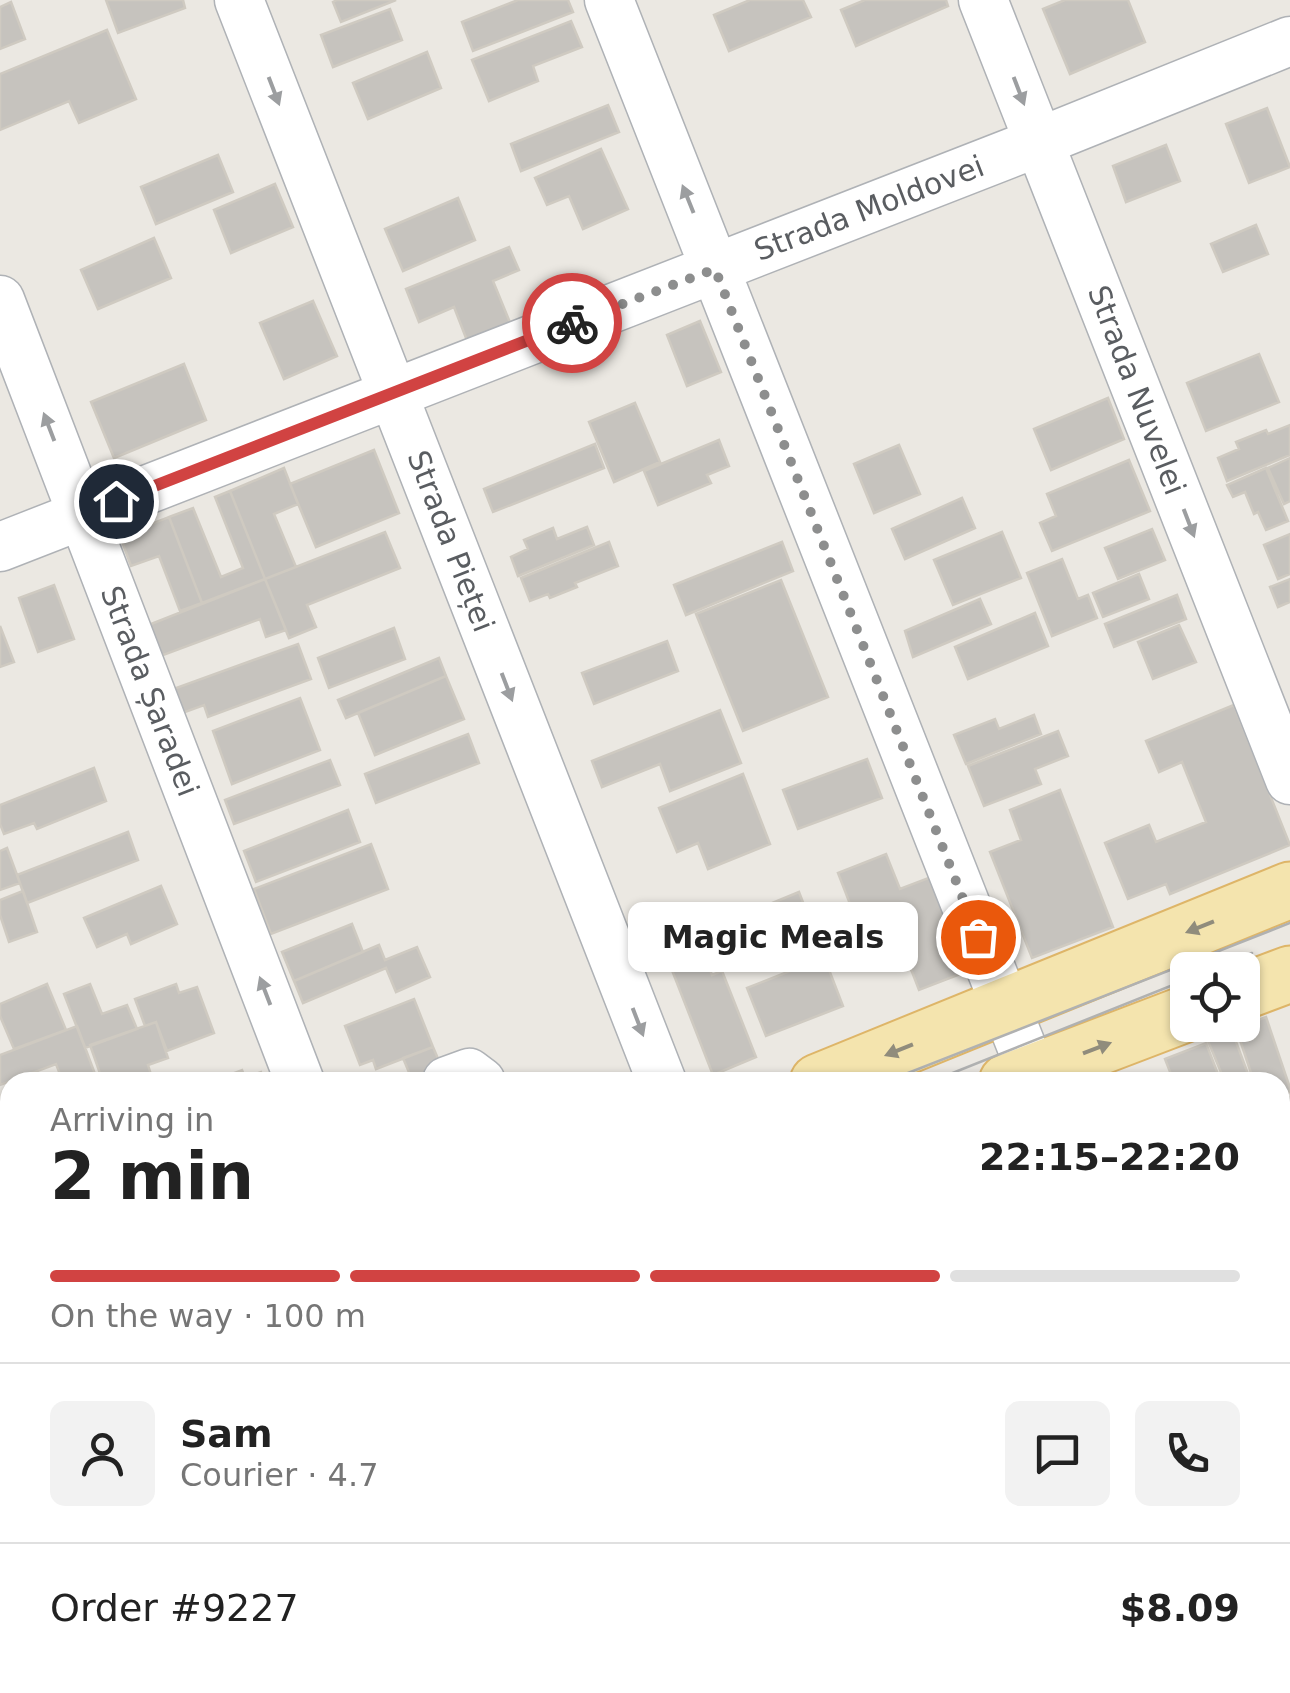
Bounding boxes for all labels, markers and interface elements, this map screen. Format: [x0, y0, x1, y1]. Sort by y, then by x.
one-way arrow [267, 76, 283, 106]
one-way arrow [1012, 76, 1027, 106]
street label: Strada Moldovei [749, 148, 989, 268]
one-way arrow [679, 184, 695, 214]
courier [522, 273, 622, 373]
street label: Strada Nuvelei [1081, 280, 1193, 500]
icon: bike [545, 296, 600, 351]
one-way arrow [40, 411, 56, 441]
street label: Strada Pieței [400, 445, 502, 637]
pin [74, 459, 159, 544]
icon: home [89, 474, 144, 529]
one-way arrow [1182, 509, 1198, 539]
street label: Strada Șaradei [94, 581, 206, 801]
one-way arrow [500, 672, 516, 702]
pin [936, 895, 1021, 980]
callout: Magic Meals [628, 902, 918, 972]
icon: bag [951, 910, 1006, 965]
text: Magic Meals [662, 918, 884, 956]
one-way arrow [1185, 919, 1215, 935]
map controls [1170, 952, 1260, 1042]
button: locate [1170, 952, 1260, 1042]
one-way arrow [257, 976, 272, 1006]
one-way arrow [631, 1007, 647, 1037]
one-way arrow [1083, 1039, 1113, 1055]
one-way arrow [884, 1042, 914, 1058]
text: Arriving in [50, 1101, 214, 1139]
text: 22:15–22:20 [979, 1135, 1240, 1179]
text: 2 min [50, 1139, 254, 1214]
text: On the way · 100 m [50, 1297, 366, 1335]
button: person [50, 1401, 155, 1506]
button: chat [1005, 1401, 1110, 1506]
button: phone [1135, 1401, 1240, 1506]
text: Sam [180, 1412, 273, 1456]
text: Courier · 4.7 [180, 1456, 379, 1494]
text: Order #9227 [50, 1586, 299, 1630]
text: $8.09 [1120, 1586, 1240, 1630]

